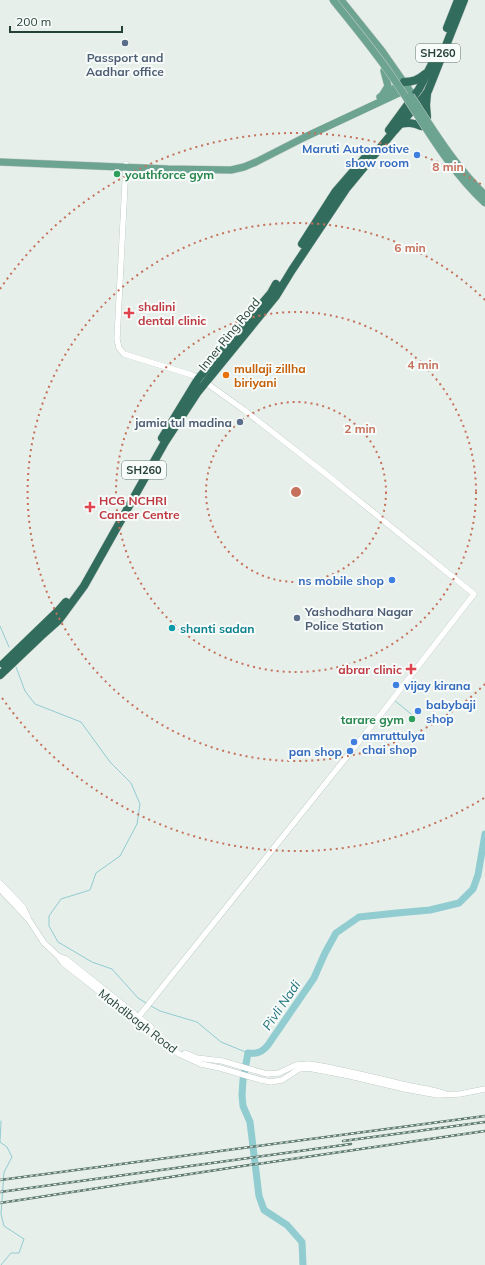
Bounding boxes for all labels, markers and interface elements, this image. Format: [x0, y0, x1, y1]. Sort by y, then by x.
scale bar [10, 8, 122, 34]
text: 200 m [16, 14, 51, 29]
marker: Passport and Aadhar office [120, 38, 130, 48]
road number: SH260 [416, 44, 460, 62]
place label: Passport and Aadhar office [86, 50, 164, 79]
place label: Maruti Automotive show room [302, 141, 409, 170]
marker: Maruti Automotive show room [412, 150, 422, 160]
text: 8 min [432, 159, 464, 174]
place label: youthforce gym [124, 167, 214, 182]
marker: youthforce gym [112, 169, 122, 179]
text: 6 min [394, 240, 426, 255]
street label: Inner Ring Road [195, 295, 263, 373]
place label: shalini dental clinic [138, 299, 206, 328]
marker: shalini dental clinic [123, 307, 135, 319]
text: 4 min [407, 357, 439, 372]
place label: mullaji zillha biriyani [234, 361, 306, 390]
marker: mullaji zillha biriyani [221, 370, 231, 380]
place label: jamia tul madina [134, 415, 232, 430]
marker: jamia tul madina [235, 417, 245, 427]
text: 2 min [344, 421, 376, 436]
road number: SH260 [122, 461, 166, 479]
centre of rings [289, 485, 303, 499]
place label: HCG NCHRI Cancer Centre [99, 493, 180, 522]
marker: HCG NCHRI Cancer Centre [84, 501, 96, 513]
place label: ns mobile shop [298, 573, 384, 588]
marker: ns mobile shop [387, 575, 397, 585]
place label: Yashodhara Nagar Police Station [304, 604, 413, 633]
marker: Yashodhara Nagar Police Station [292, 613, 302, 623]
place label: shanti sadan [180, 621, 254, 636]
marker: shanti sadan [167, 623, 177, 633]
place label: abrar clinic [338, 662, 402, 677]
marker: abrar clinic [405, 663, 417, 675]
place label: vijay kirana [403, 678, 471, 693]
marker: vijay kirana [391, 680, 401, 690]
place label: babybaji shop [426, 697, 476, 726]
marker: babybaji shop [413, 706, 423, 716]
place label: tarare gym [341, 712, 404, 727]
marker: tarare gym [407, 714, 417, 724]
place label: amruttulya chai shop [362, 728, 425, 757]
marker: amruttulya chai shop [349, 737, 359, 747]
place label: pan shop [289, 744, 342, 759]
marker: pan shop [345, 746, 355, 756]
water label: Pivli Nadi [259, 976, 304, 1033]
street label: Mahdibagh Road [96, 986, 180, 1056]

